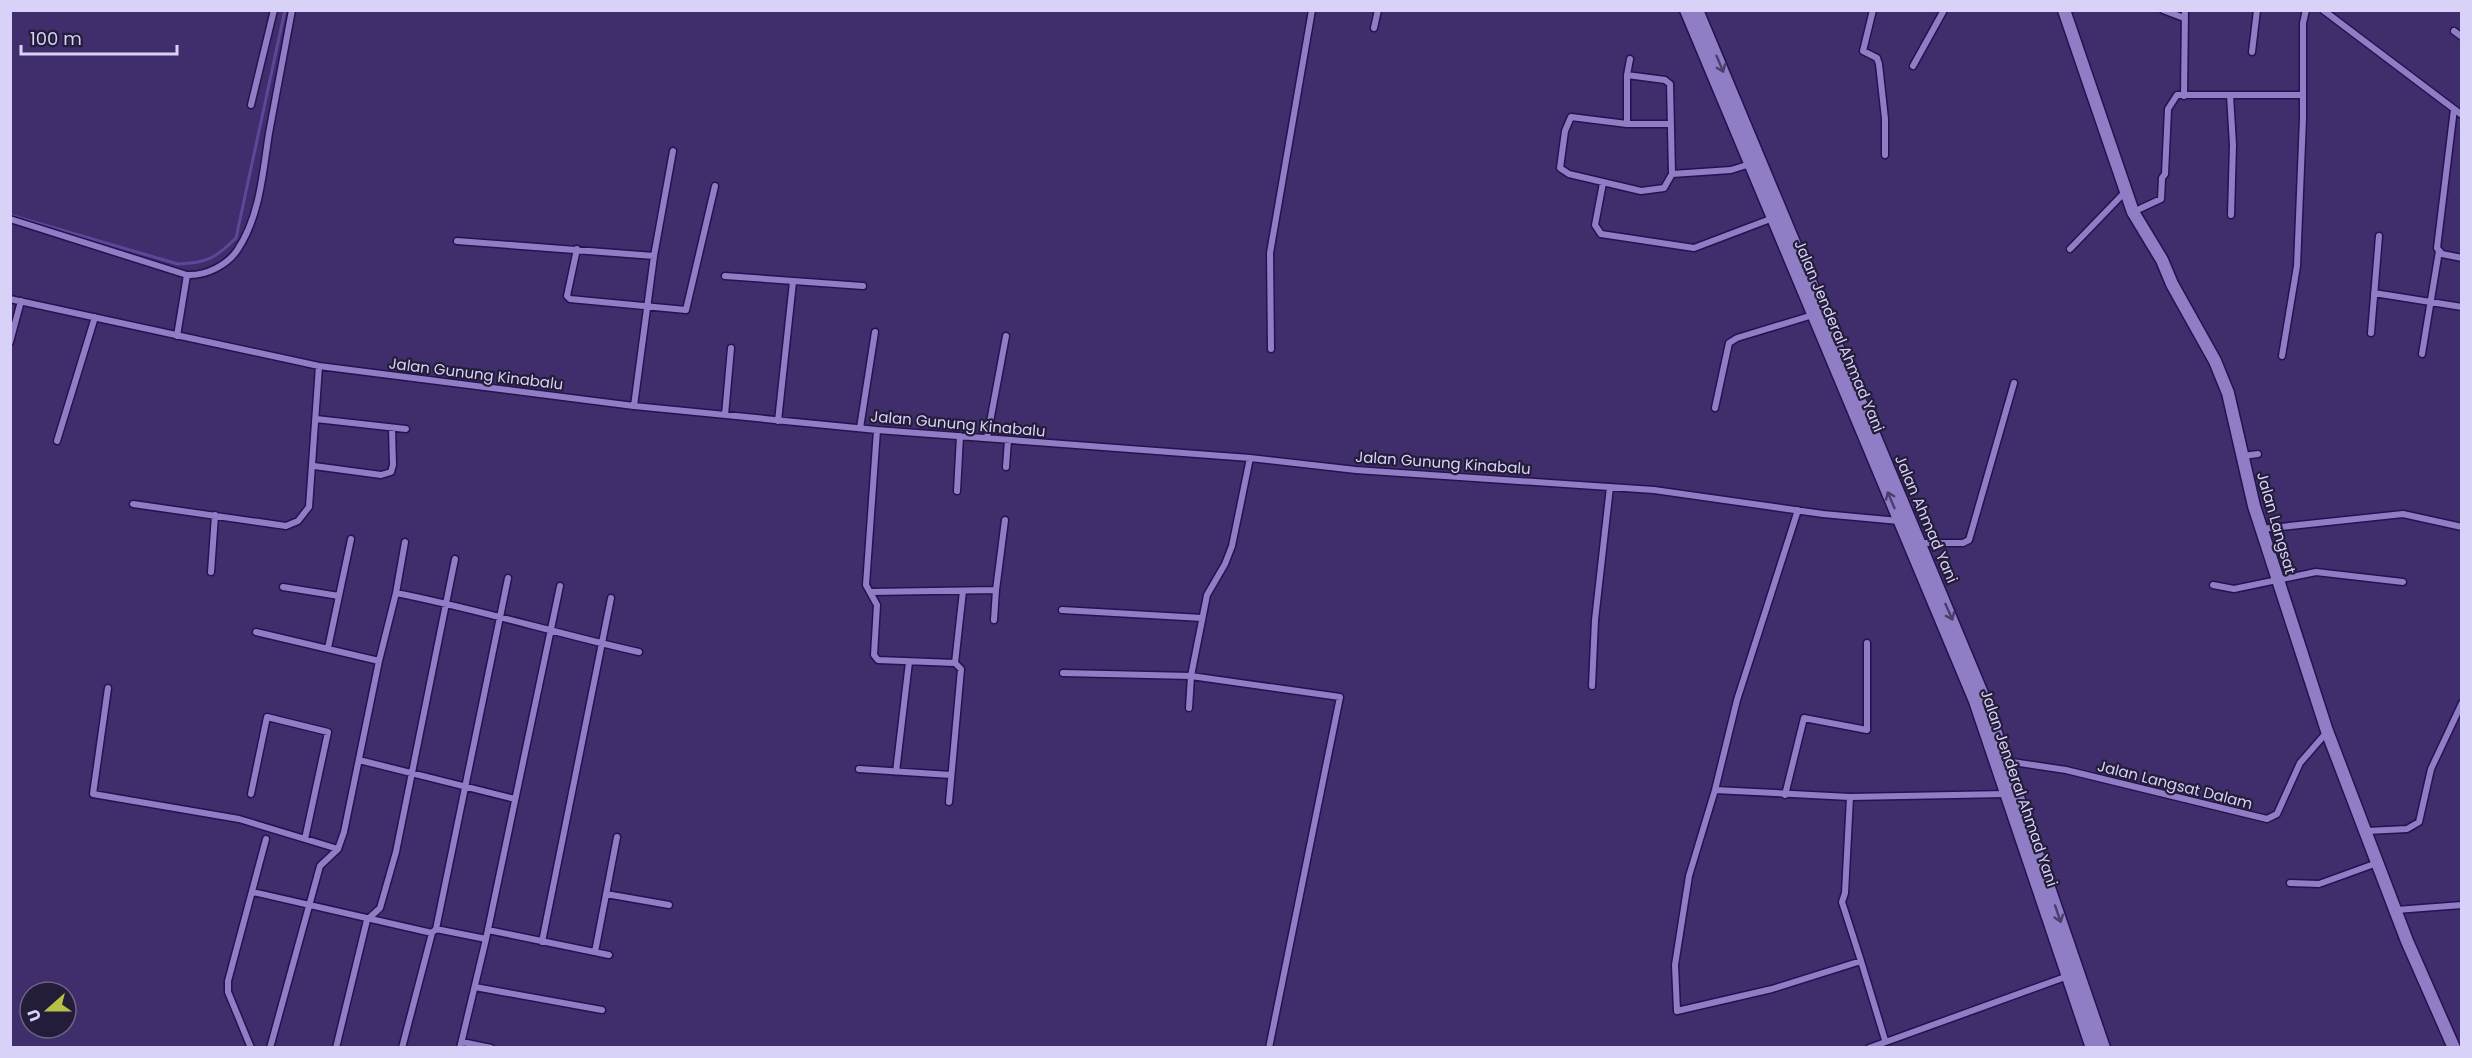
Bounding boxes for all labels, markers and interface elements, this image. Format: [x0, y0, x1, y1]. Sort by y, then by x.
scale bar [21, 18, 177, 56]
text: 100 m [30, 26, 82, 51]
one-way arrow [1715, 55, 1726, 73]
street label: Jalan Jenderal Ahmad Yani [1789, 236, 1890, 435]
street label: Jalan Gunung Kinabalu [388, 352, 565, 395]
street label: Jalan Gunung Kinabalu [870, 405, 1046, 442]
street label: Jalan Gunung Kinabalu [1355, 446, 1531, 479]
street label: Jalan Ahmad Yani [1890, 452, 1963, 586]
street label: Jalan Langsat [2252, 469, 2301, 576]
one-way arrow [1885, 492, 1896, 510]
one-way arrow [1944, 603, 1956, 621]
street label: Jalan Jenderal Ahmad Yani [1976, 687, 2063, 889]
street label: Jalan Langsat Dalam [2095, 755, 2255, 814]
one-way arrow [2054, 904, 2065, 923]
north arrow [18, 980, 78, 1040]
text: U [22, 1006, 47, 1025]

